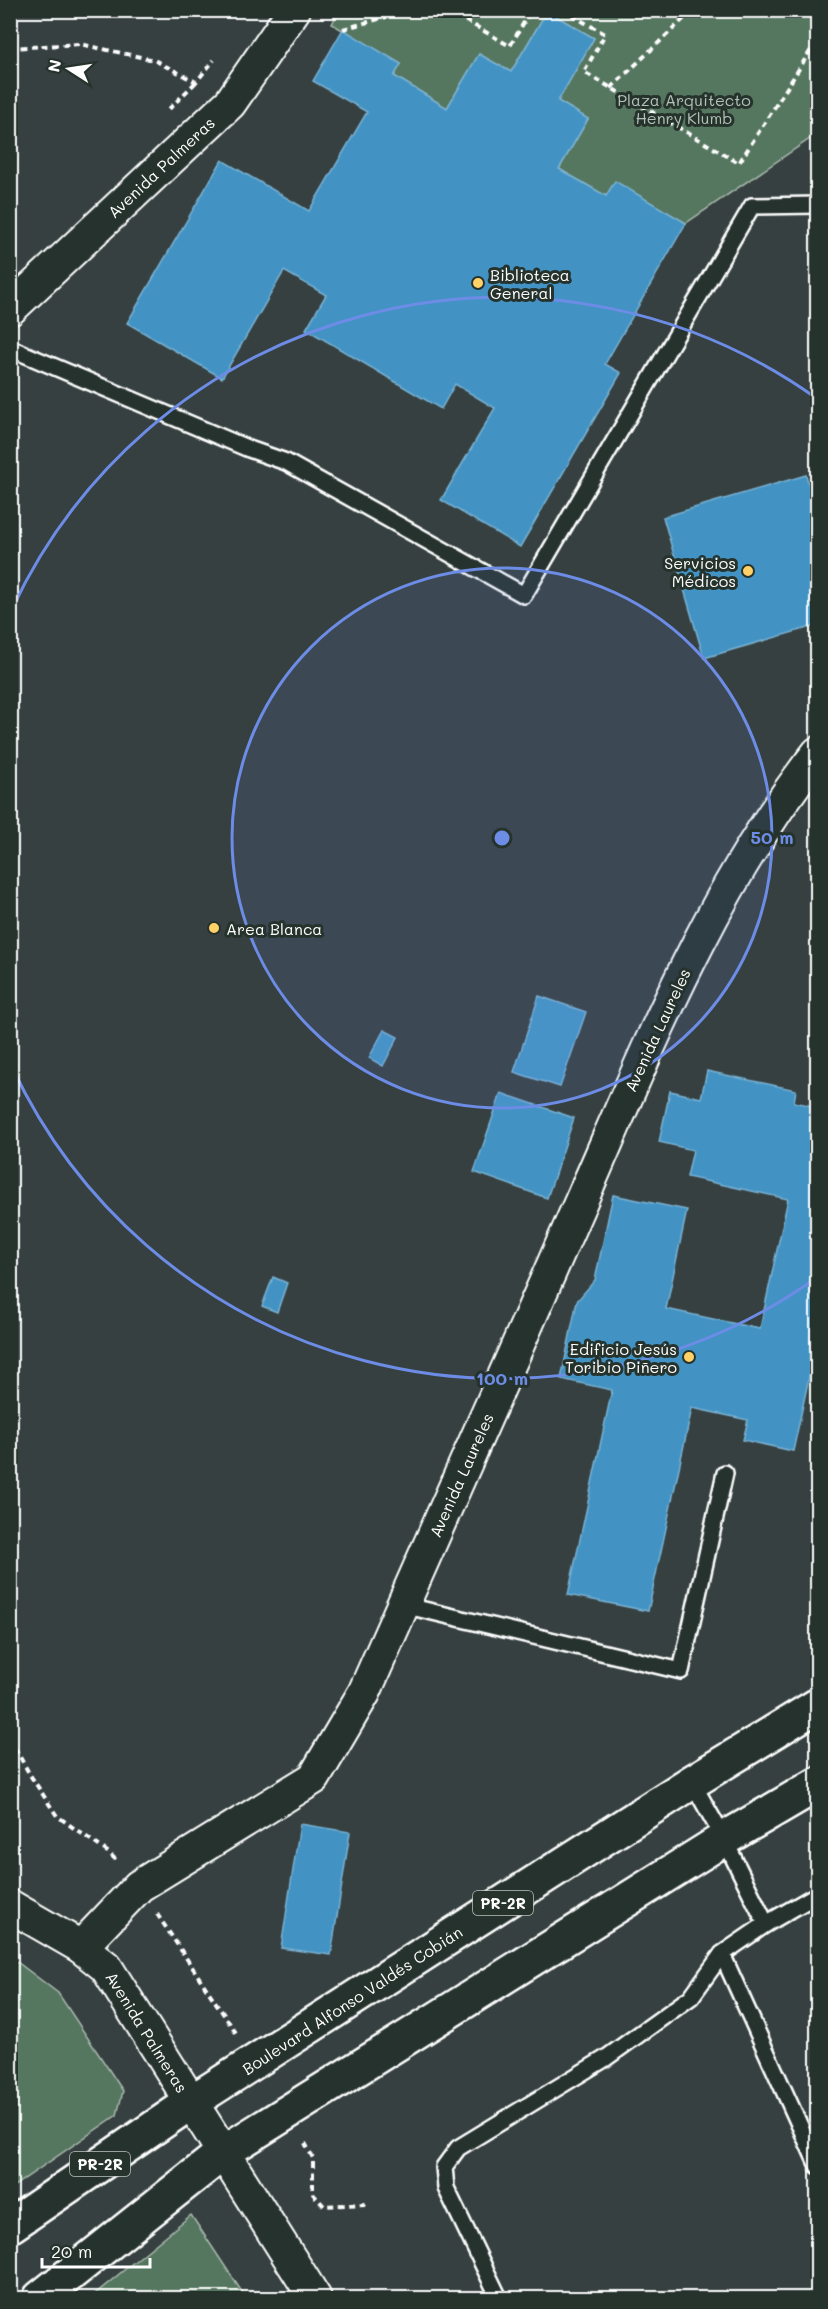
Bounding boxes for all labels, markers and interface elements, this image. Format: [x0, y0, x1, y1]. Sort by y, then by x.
north arrow [39, 39, 99, 99]
text: N [42, 58, 65, 74]
park label: Plaza Arquitecto Henry Klumb [617, 89, 751, 128]
street label: Avenida Palmeras [103, 112, 219, 222]
place label: Biblioteca General [490, 264, 570, 303]
marker: Biblioteca General [471, 276, 485, 290]
place label: Servicios Médicos [664, 552, 736, 591]
marker: Servicios Médicos [741, 564, 755, 578]
text: 50 m [751, 825, 793, 849]
centre of rings [492, 828, 512, 848]
place label: Area Blanca [226, 918, 322, 939]
marker: Area Blanca [207, 921, 221, 935]
street label: Avenida Laureles [619, 965, 695, 1095]
place label: Edificio Jesús Toribio Piñero [565, 1338, 677, 1377]
marker: Edificio Jesús Toribio Piñero [682, 1350, 696, 1364]
text: 100 m [476, 1366, 528, 1390]
street label: Avenida Laureles [424, 1410, 498, 1540]
road number: PR-2R [473, 1891, 533, 1915]
street label: Boulevard Alfonso Valdés Cobián [238, 1921, 466, 2079]
street label: Avenida Palmeras [101, 1967, 193, 2097]
road number: PR-2R [70, 2152, 130, 2176]
scale bar [42, 2231, 150, 2269]
text: 20 m [51, 2239, 92, 2263]

